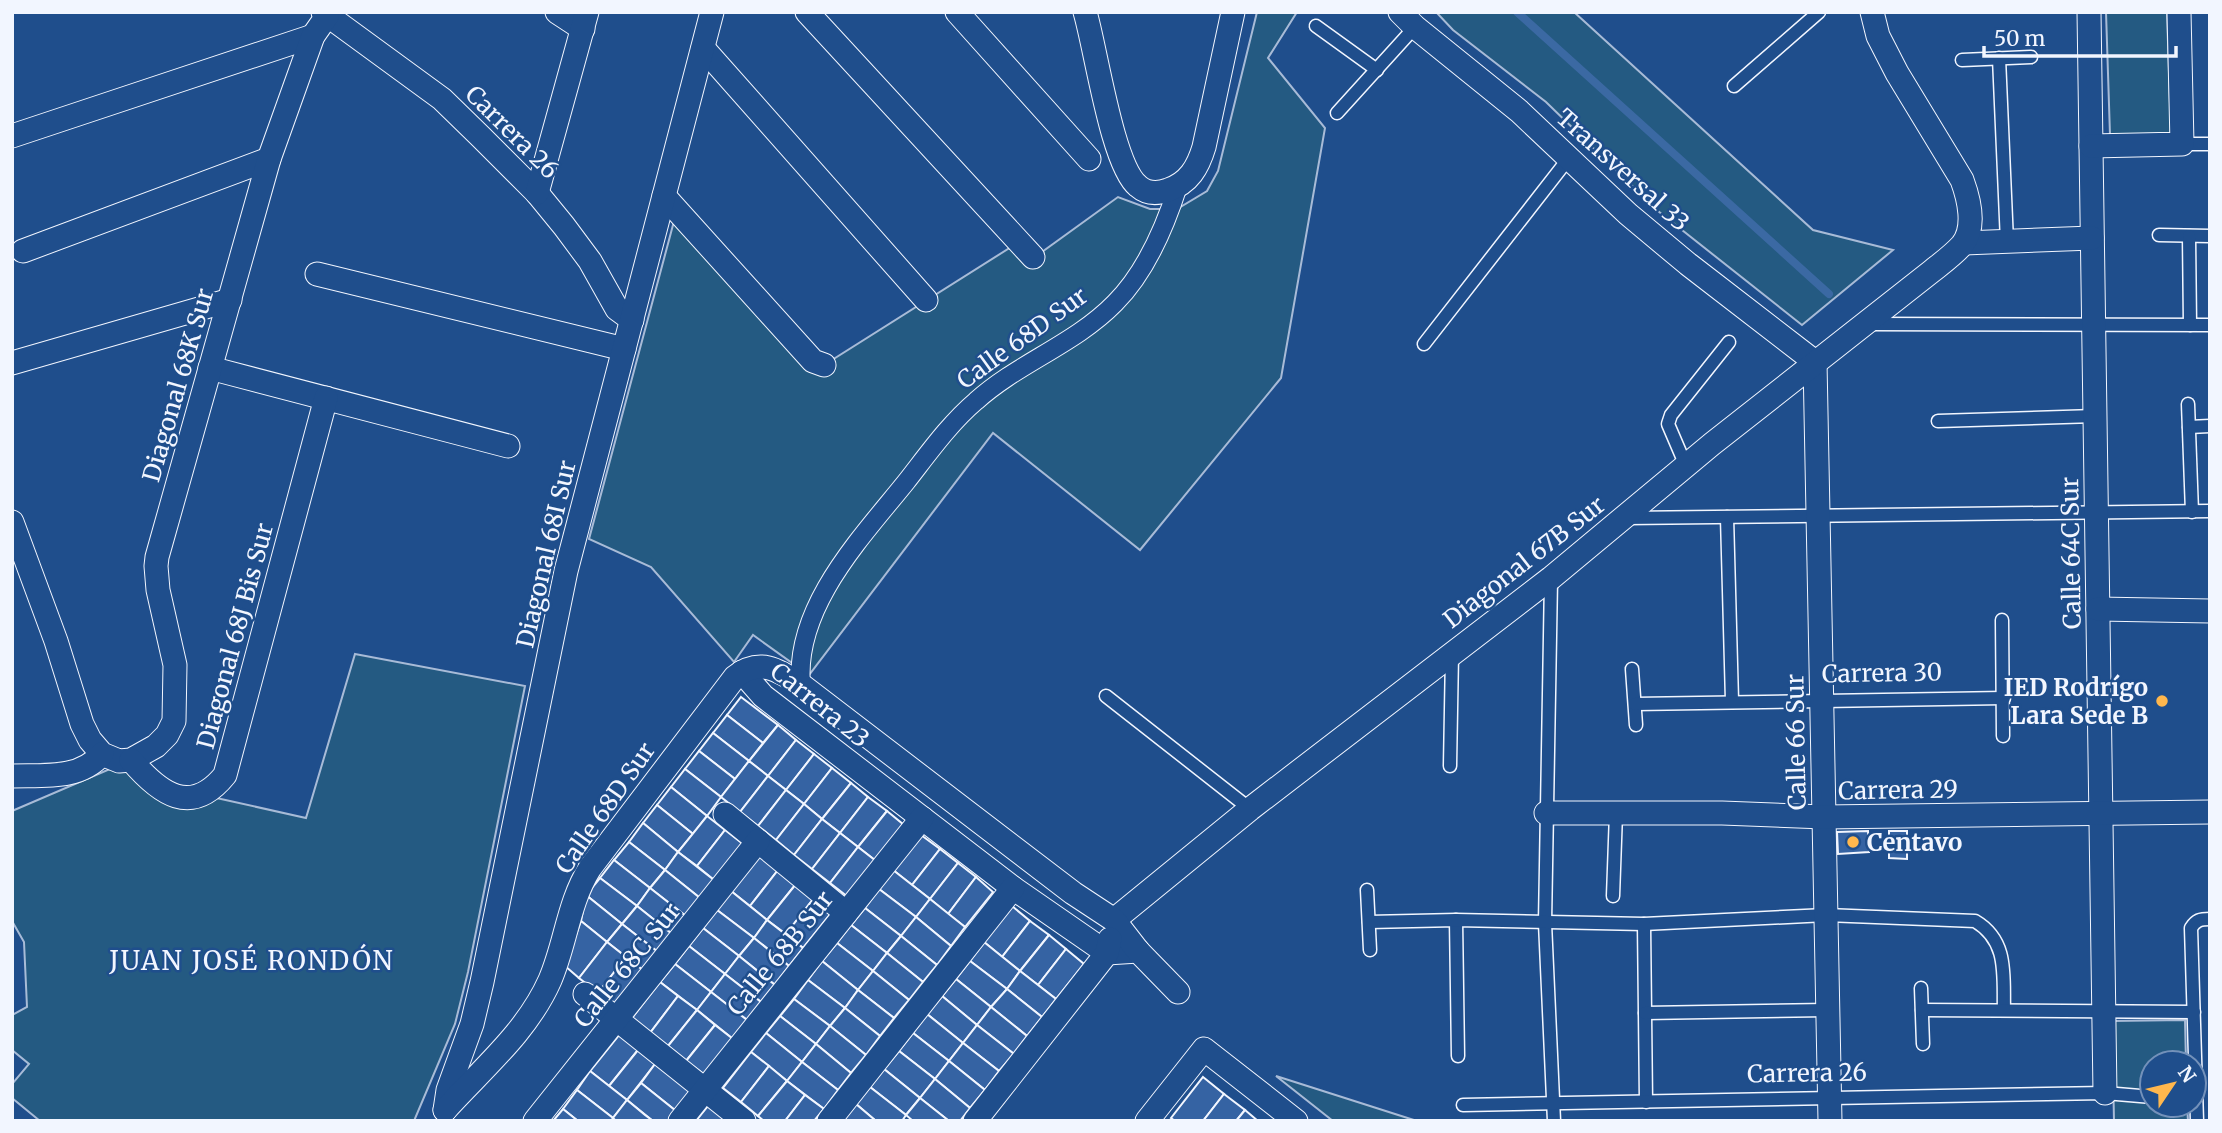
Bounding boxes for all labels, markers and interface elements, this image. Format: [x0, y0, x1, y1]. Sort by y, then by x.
scale bar [1984, 14, 2176, 58]
text: 50 m [1994, 25, 2045, 52]
street label: Carrera 26 [459, 79, 565, 185]
street label: Transversal 33 [1550, 102, 1696, 238]
street label: Calle 68D Sur [951, 280, 1093, 396]
street label: Diagonal 68K Sur [136, 284, 221, 485]
street label: Diagonal 68I Sur [509, 457, 583, 651]
street label: Calle 64C Sur [2054, 476, 2088, 629]
street label: Diagonal 67B Sur [1437, 489, 1611, 635]
street label: Diagonal 68J Bis Sur [190, 519, 280, 752]
street label: Carrera 23 [764, 656, 876, 754]
street label: Carrera 30 [1822, 656, 1942, 690]
place label: IED Rodrígo Lara Sede B [2004, 672, 2148, 731]
street label: Calle 66 Sur [1779, 673, 1813, 810]
marker: IED Rodrígo Lara Sede B [2154, 693, 2170, 709]
street label: Calle 68D Sur [548, 736, 662, 880]
street label: Carrera 29 [1838, 773, 1958, 807]
place label: Centavo [1867, 827, 1962, 858]
marker: Centavo [1845, 834, 1861, 850]
street label: Calle 68B Sur [720, 884, 840, 1022]
street label: Calle 68C Sur [567, 896, 687, 1034]
district label: JUAN JOSÉ RONDÓN [108, 943, 395, 977]
north arrow [2138, 1049, 2208, 1119]
street label: Carrera 26 [1747, 1056, 1867, 1090]
text: N [2173, 1061, 2201, 1087]

